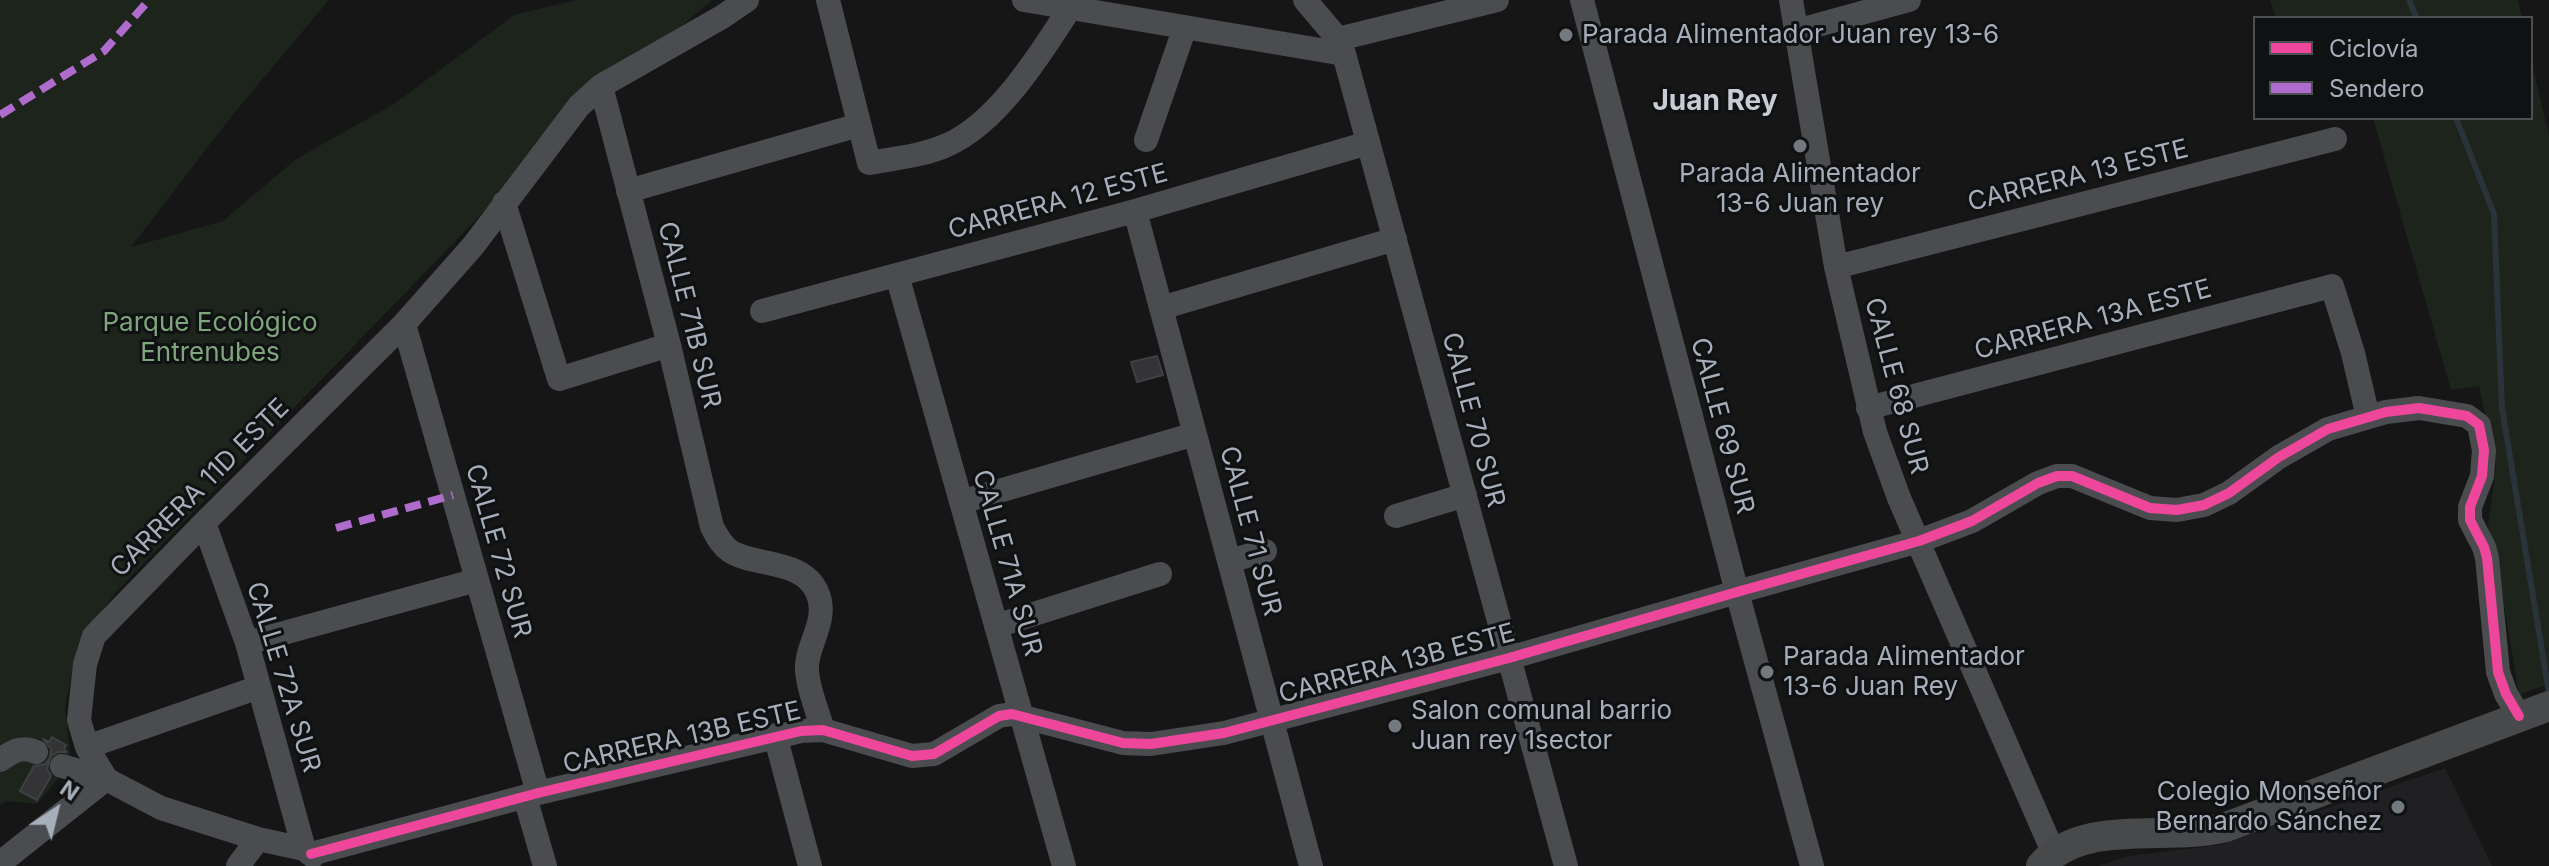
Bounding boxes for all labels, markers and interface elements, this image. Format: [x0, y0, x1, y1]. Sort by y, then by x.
legend [2253, 16, 2533, 120]
place label: Parada Alimentador Juan rey 13-6 [1582, 19, 1999, 51]
marker: Parada Alimentador Juan rey 13-6 [1557, 26, 1575, 44]
text: Ciclovía [2329, 34, 2419, 63]
text: Sendero [2329, 74, 2424, 103]
district label: Juan Rey [1652, 85, 1778, 119]
street label: CARRERA 13 ESTE [1965, 134, 2191, 218]
marker: Parada Alimentador 13-6 Juan rey [1791, 137, 1809, 155]
street label: CARRERA 12 ESTE [945, 158, 1171, 246]
place label: Parada Alimentador 13-6 Juan rey [1679, 158, 1921, 220]
street label: CALLE 71B SUR [651, 218, 727, 412]
street label: CARRERA 13A ESTE [1971, 273, 2215, 367]
street label: CALLE 68 SUR [1858, 295, 1934, 477]
park label: Parque Ecológico Entrenubes [103, 307, 317, 368]
street label: CALLE 70 SUR [1435, 329, 1511, 511]
street label: CALLE 69 SUR [1683, 335, 1761, 517]
street label: CARRERA 11D ESTE [104, 392, 296, 584]
street label: CALLE 71 SUR [1212, 443, 1288, 619]
street label: CALLE 72 SUR [458, 460, 538, 642]
street label: CALLE 71A SUR [966, 466, 1048, 660]
street label: CALLE 72A SUR [239, 578, 327, 776]
street label: CARRERA 13B ESTE [1276, 617, 1518, 711]
place label: Parada Alimentador 13-6 Juan Rey [1783, 641, 2025, 702]
marker: Parada Alimentador 13-6 Juan Rey [1758, 663, 1776, 681]
street label: CARRERA 13B ESTE [560, 695, 804, 781]
place label: Salon comunal barrio Juan rey 1sector [1411, 695, 1672, 756]
marker: Salon comunal barrio Juan rey 1sector [1386, 717, 1404, 735]
north arrow [16, 770, 96, 850]
text: N [55, 775, 84, 806]
place label: Colegio Monseñor Bernardo Sánchez [2155, 776, 2382, 838]
marker: Colegio Monseñor Bernardo Sánchez [2389, 798, 2407, 816]

